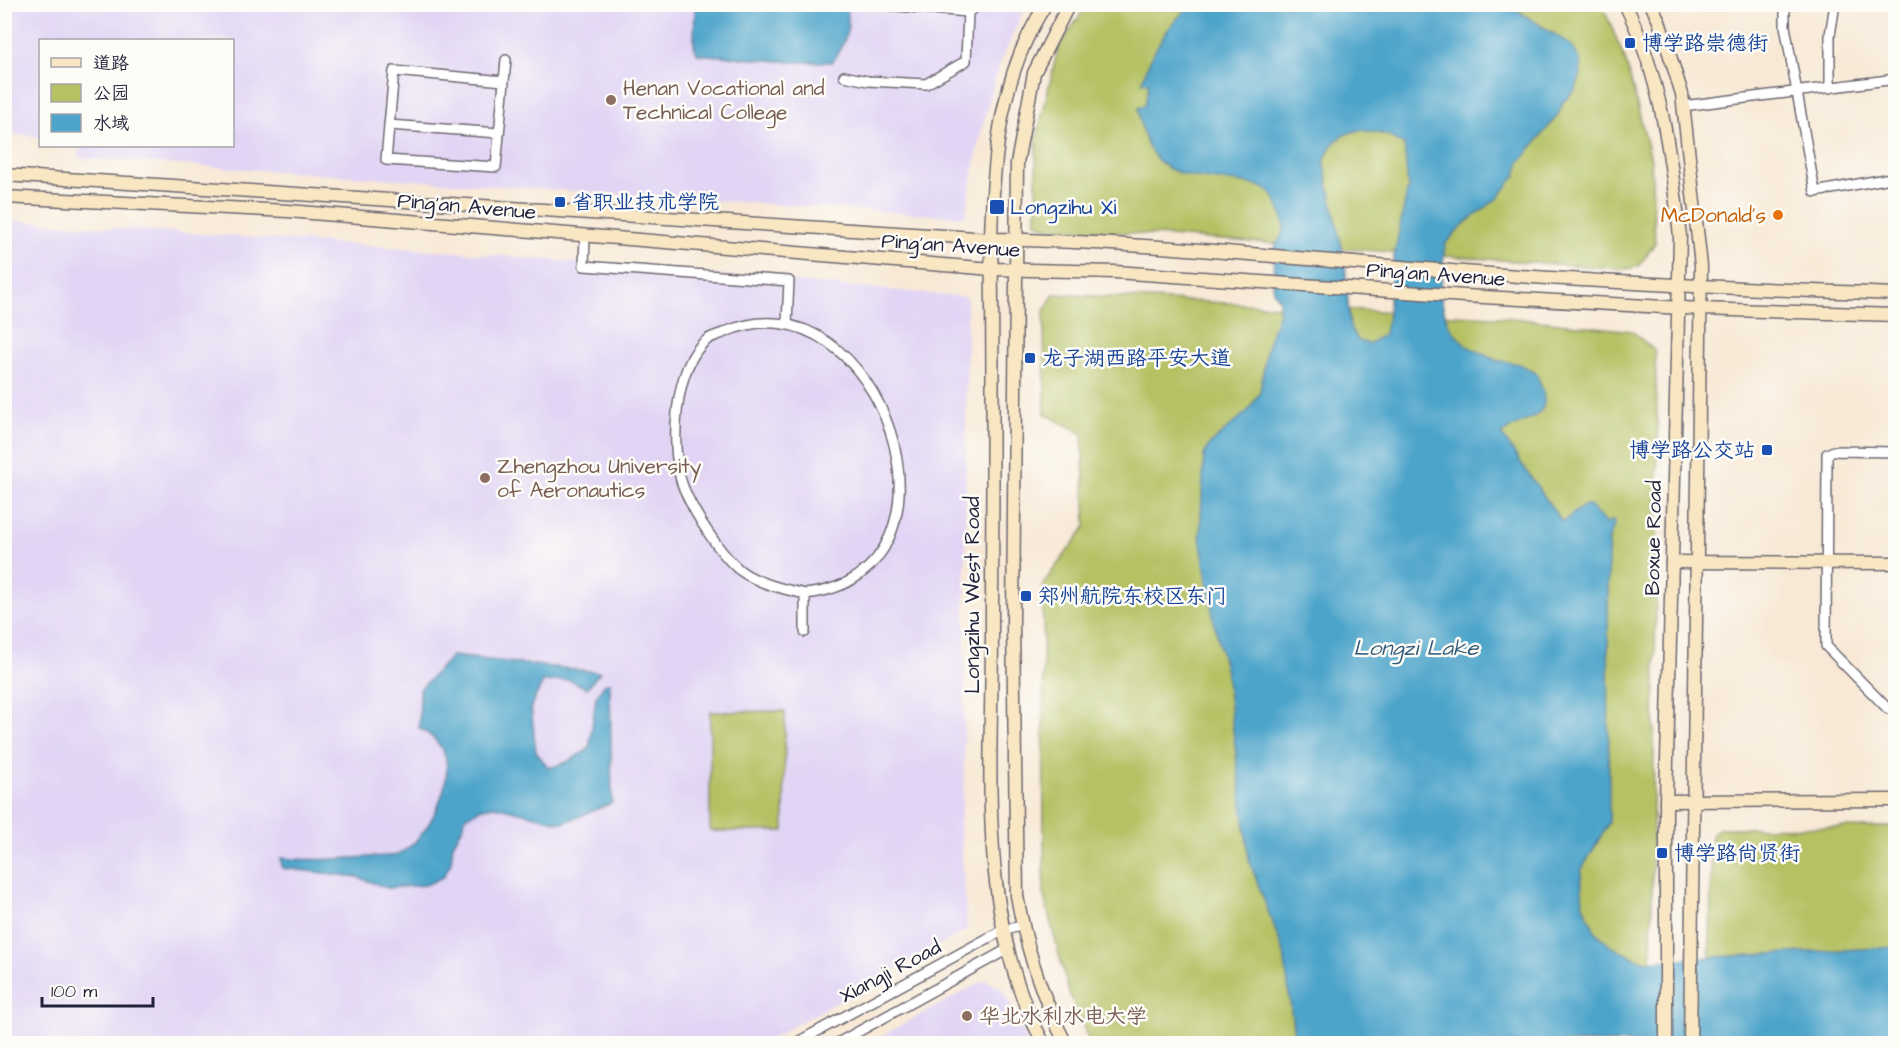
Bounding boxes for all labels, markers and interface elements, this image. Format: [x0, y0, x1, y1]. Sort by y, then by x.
place label: 博学路崇德街 [1642, 29, 1768, 58]
marker: 博学路崇德街 [1623, 36, 1637, 50]
legend [39, 39, 234, 147]
text: 道路 [93, 51, 129, 76]
place label: Henan Vocational and Technical College [623, 74, 825, 129]
text: 公园 [93, 81, 129, 106]
marker: Henan Vocational and Technical College [604, 93, 618, 107]
text: 水域 [93, 111, 129, 136]
street label: Ping'an Avenue [396, 186, 538, 229]
place label: 省职业技术学院 [572, 188, 719, 217]
place label: Longzihu Xi [1010, 193, 1117, 224]
marker: 省职业技术学院 [553, 195, 567, 209]
marker: Longzihu Xi [988, 198, 1006, 216]
place label: McDonald's [1661, 201, 1766, 230]
marker: McDonald's [1771, 208, 1785, 222]
street label: Ping'an Avenue [880, 226, 1021, 267]
street label: Ping'an Avenue [1365, 255, 1506, 296]
place label: 龙子湖西路平安大道 [1042, 344, 1231, 373]
marker: 龙子湖西路平安大道 [1023, 351, 1037, 365]
place label: 博学路公交站 [1629, 436, 1755, 465]
marker: 博学路公交站 [1760, 443, 1774, 457]
place label: Zhengzhou University of Aeronautics [497, 452, 702, 505]
marker: Zhengzhou University of Aeronautics [478, 471, 492, 485]
street label: Boxue Road [1638, 480, 1669, 596]
street label: Longzihu West Road [958, 496, 989, 694]
place label: 郑州航院东校区东门 [1038, 582, 1227, 611]
marker: 郑州航院东校区东门 [1019, 589, 1033, 603]
water label: Longzi Lake [1354, 633, 1480, 665]
place label: 博学路尚贤街 [1674, 839, 1800, 868]
marker: 博学路尚贤街 [1655, 846, 1669, 860]
street label: Xiangji Road [834, 932, 947, 1012]
scale bar [42, 970, 153, 1008]
text: 100 m [51, 979, 97, 1004]
place label: 华北水利水电大学 [979, 1002, 1147, 1031]
marker: 华北水利水电大学 [960, 1009, 974, 1023]

